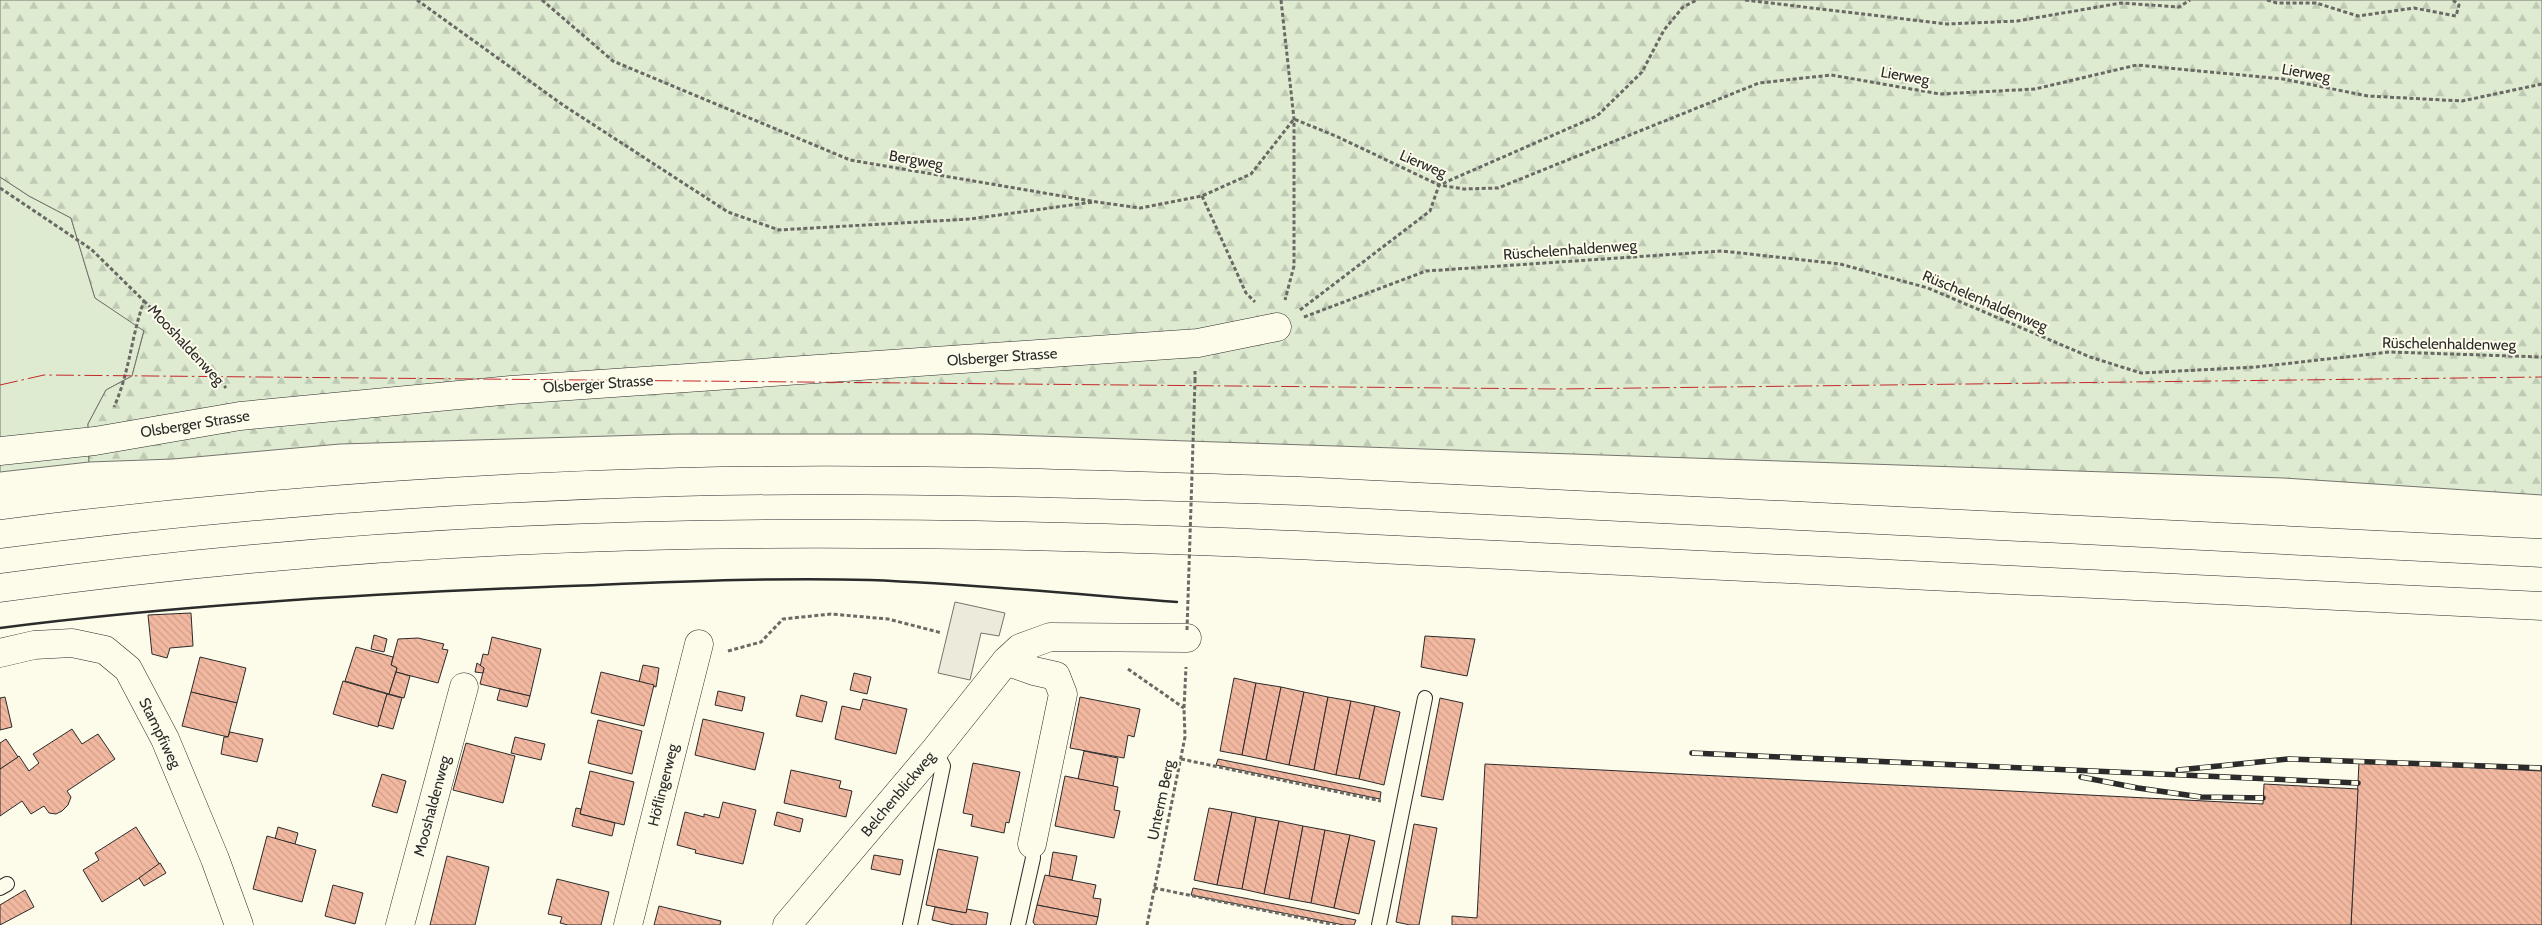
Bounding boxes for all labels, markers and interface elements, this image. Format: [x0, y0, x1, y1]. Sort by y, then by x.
street label: Lierweg [2280, 60, 2332, 86]
street label: Lierweg [1879, 63, 1931, 89]
street label: Bergweg [887, 146, 945, 174]
street label: Lierweg [1397, 146, 1450, 182]
street label: Rüschelenhaldenweg [1502, 236, 1638, 264]
street label: Rüschelenhaldenweg [1920, 267, 2051, 336]
street label: Mooshaldenweg [144, 301, 228, 389]
street label: Rüschelenhaldenweg [2382, 334, 2517, 354]
street label: Olsberger Strasse [946, 344, 1058, 370]
street label: Olsberger Strasse [542, 371, 654, 397]
street label: Olsberger Strasse [139, 406, 251, 442]
street label: Stampfiweg [135, 695, 185, 772]
street label: Höflingerweg [644, 741, 682, 828]
street label: Belchenblickweg [857, 747, 939, 840]
street label: Mooshaldenweg [410, 753, 454, 858]
street label: Unterm Berg [1144, 758, 1178, 842]

